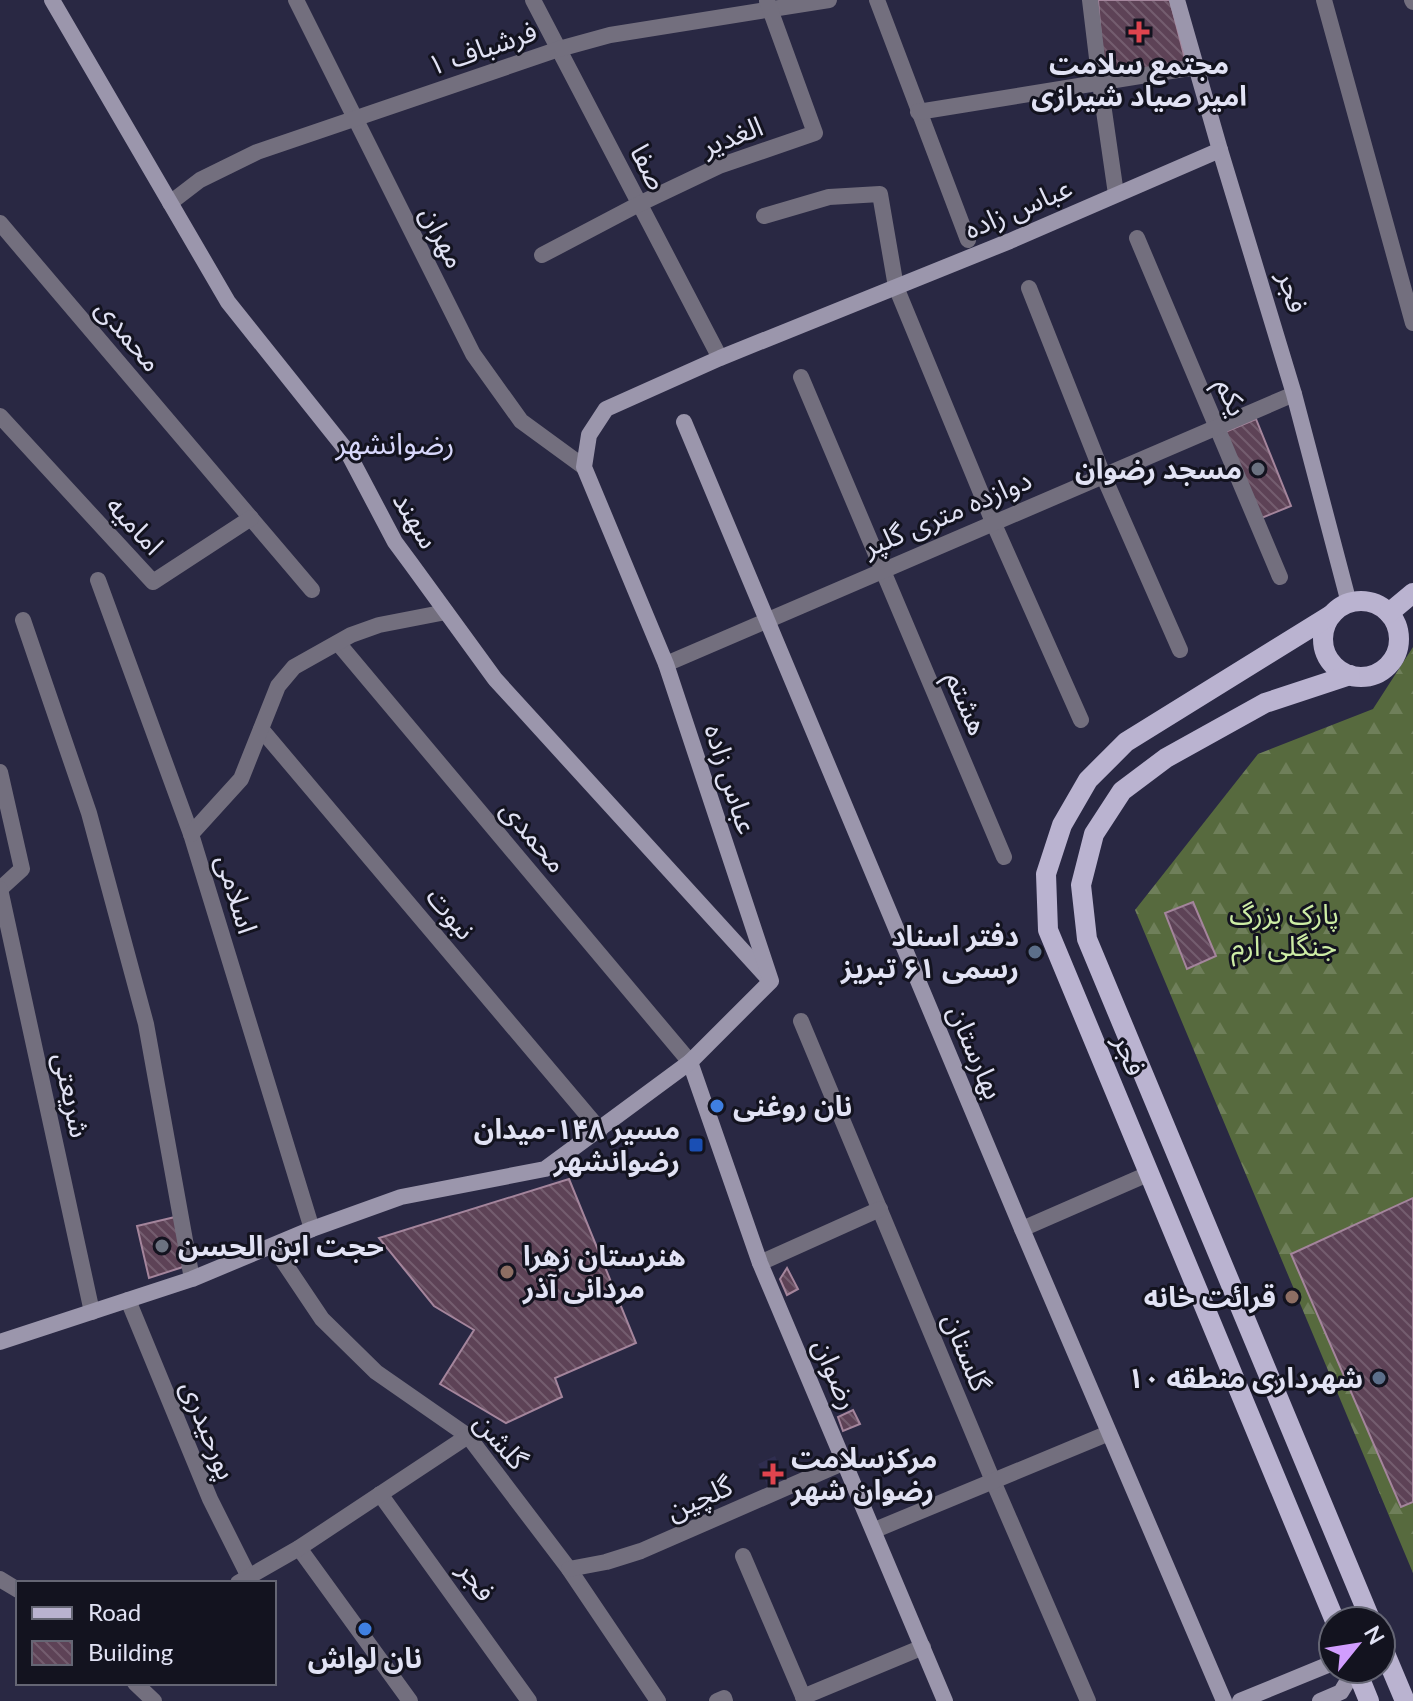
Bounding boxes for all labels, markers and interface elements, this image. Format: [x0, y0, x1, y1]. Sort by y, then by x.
street label: فرشباف ۱ [423, 13, 541, 83]
marker: مجتمع سلامت امیر صیاد شیرازی [1128, 21, 1150, 43]
place label: مجتمع سلامت امیر صیاد شیرازی [1031, 46, 1247, 113]
street label: الغدیر [695, 108, 767, 163]
street label: صفا [624, 138, 676, 195]
street label: عباس زاده [959, 169, 1077, 246]
street label: مهران [413, 200, 474, 274]
street label: فجر [1270, 266, 1316, 317]
street label: محمدی [89, 291, 170, 378]
street label: یکم [1204, 372, 1256, 423]
district label: رضوانشهر [334, 424, 455, 461]
place label: مسجد رضوان [1075, 451, 1242, 486]
marker: مسجد رضوان [1249, 460, 1267, 478]
street label: دوازده متری گلپر [856, 461, 1037, 565]
street label: سهند [387, 485, 447, 554]
street label: امامیه [100, 488, 171, 561]
street label: هشتم [934, 666, 996, 742]
street label: عباس زاده [697, 719, 766, 838]
street label: محمدی [494, 792, 575, 879]
street label: اسلامی [209, 850, 266, 938]
street label: نبوت [419, 879, 483, 946]
park label: پارک بزرگ جنگلی ارم [1229, 896, 1339, 967]
place label: دفتر اسناد رسمی ۶۱ تبریز [840, 918, 1019, 985]
marker: دفتر اسناد رسمی ۶۱ تبریز [1026, 943, 1044, 961]
street label: بهارستان [941, 999, 1012, 1104]
street label: فجر [1106, 1028, 1154, 1081]
street label: شریعتی [46, 1049, 99, 1141]
place label: نان روغنی [733, 1088, 852, 1123]
marker: نان روغنی [708, 1097, 726, 1115]
place label: مسیر ۱۴۸-میدان رضوانشهر [474, 1111, 680, 1178]
marker: مسیر ۱۴۸-میدان رضوانشهر [687, 1136, 705, 1154]
place label: حجت ابن الحسن [178, 1228, 384, 1263]
marker: حجت ابن الحسن [153, 1237, 171, 1255]
place label: هنرستان زهرا مردانی آذر [522, 1238, 686, 1305]
marker: هنرستان زهرا مردانی آذر [498, 1263, 516, 1281]
place label: قرائت خانه [1144, 1279, 1276, 1314]
marker: قرائت خانه [1283, 1288, 1301, 1306]
street label: گلستان [937, 1307, 999, 1396]
street label: رضوان [806, 1333, 867, 1415]
place label: شهرداری منطقه ۱۰ [1128, 1360, 1363, 1395]
marker: شهرداری منطقه ۱۰ [1370, 1369, 1388, 1387]
street label: پورحیدری [173, 1375, 245, 1485]
street label: گلشن [467, 1405, 536, 1477]
place label: مرکزسلامت رضوان شهر [790, 1440, 937, 1507]
marker: مرکزسلامت رضوان شهر [762, 1463, 784, 1485]
street label: گلچین [660, 1467, 738, 1528]
street label: فجر [450, 1553, 504, 1608]
legend [16, 1581, 276, 1685]
text: Road [88, 1597, 141, 1626]
north arrow [1317, 1605, 1397, 1685]
marker: نان لواش [356, 1620, 374, 1638]
text: N [1359, 1621, 1391, 1649]
text: Building [88, 1637, 173, 1666]
place label: نان لواش [308, 1640, 422, 1674]

